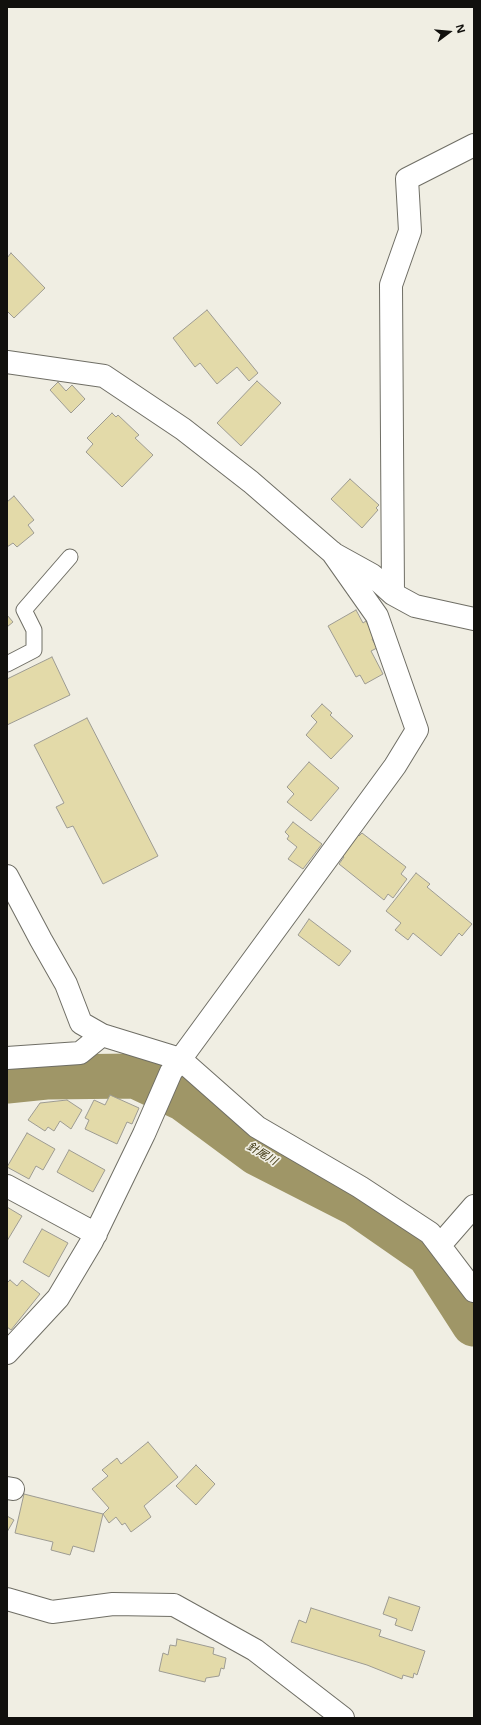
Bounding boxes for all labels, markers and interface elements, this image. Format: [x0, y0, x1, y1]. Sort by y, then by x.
north arrow [429, 12, 469, 52]
text: N [453, 22, 469, 35]
water label: 針尾川 [244, 1140, 280, 1168]

